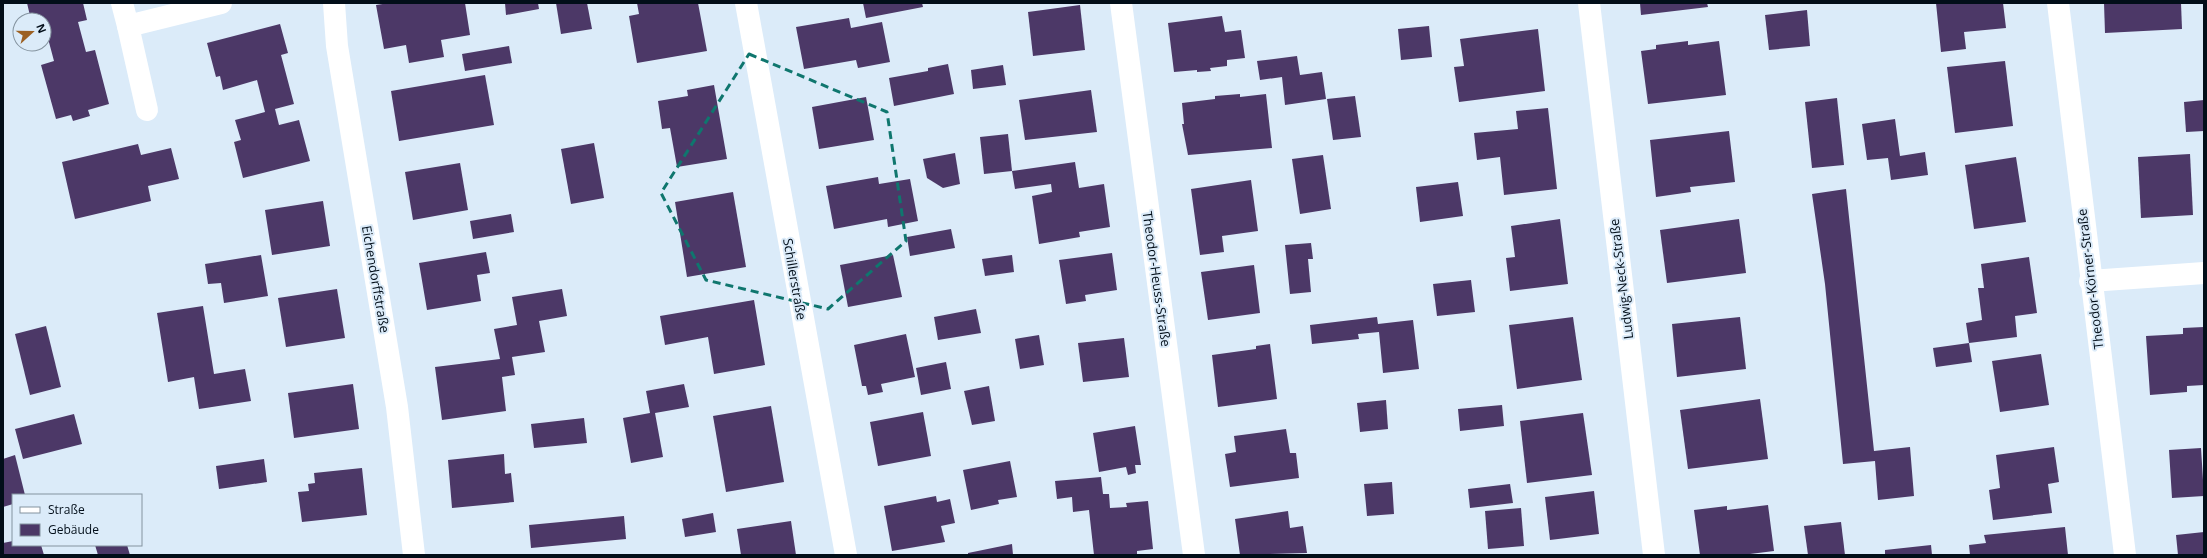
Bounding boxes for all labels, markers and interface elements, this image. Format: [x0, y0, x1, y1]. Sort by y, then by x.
north arrow [12, 12, 52, 52]
text: N [33, 21, 50, 35]
street label: Theodor-Körner-Straße [2072, 208, 2108, 350]
street label: Theodor-Heuss-Straße [1139, 210, 1175, 348]
street label: Ludwig-Neck-Straße [1605, 218, 1637, 340]
street label: Eichendorffstraße [358, 224, 394, 334]
street label: Schillerstraße [779, 237, 811, 321]
legend [12, 494, 142, 546]
text: Straße [48, 501, 85, 518]
text: Gebäude [48, 521, 99, 538]

